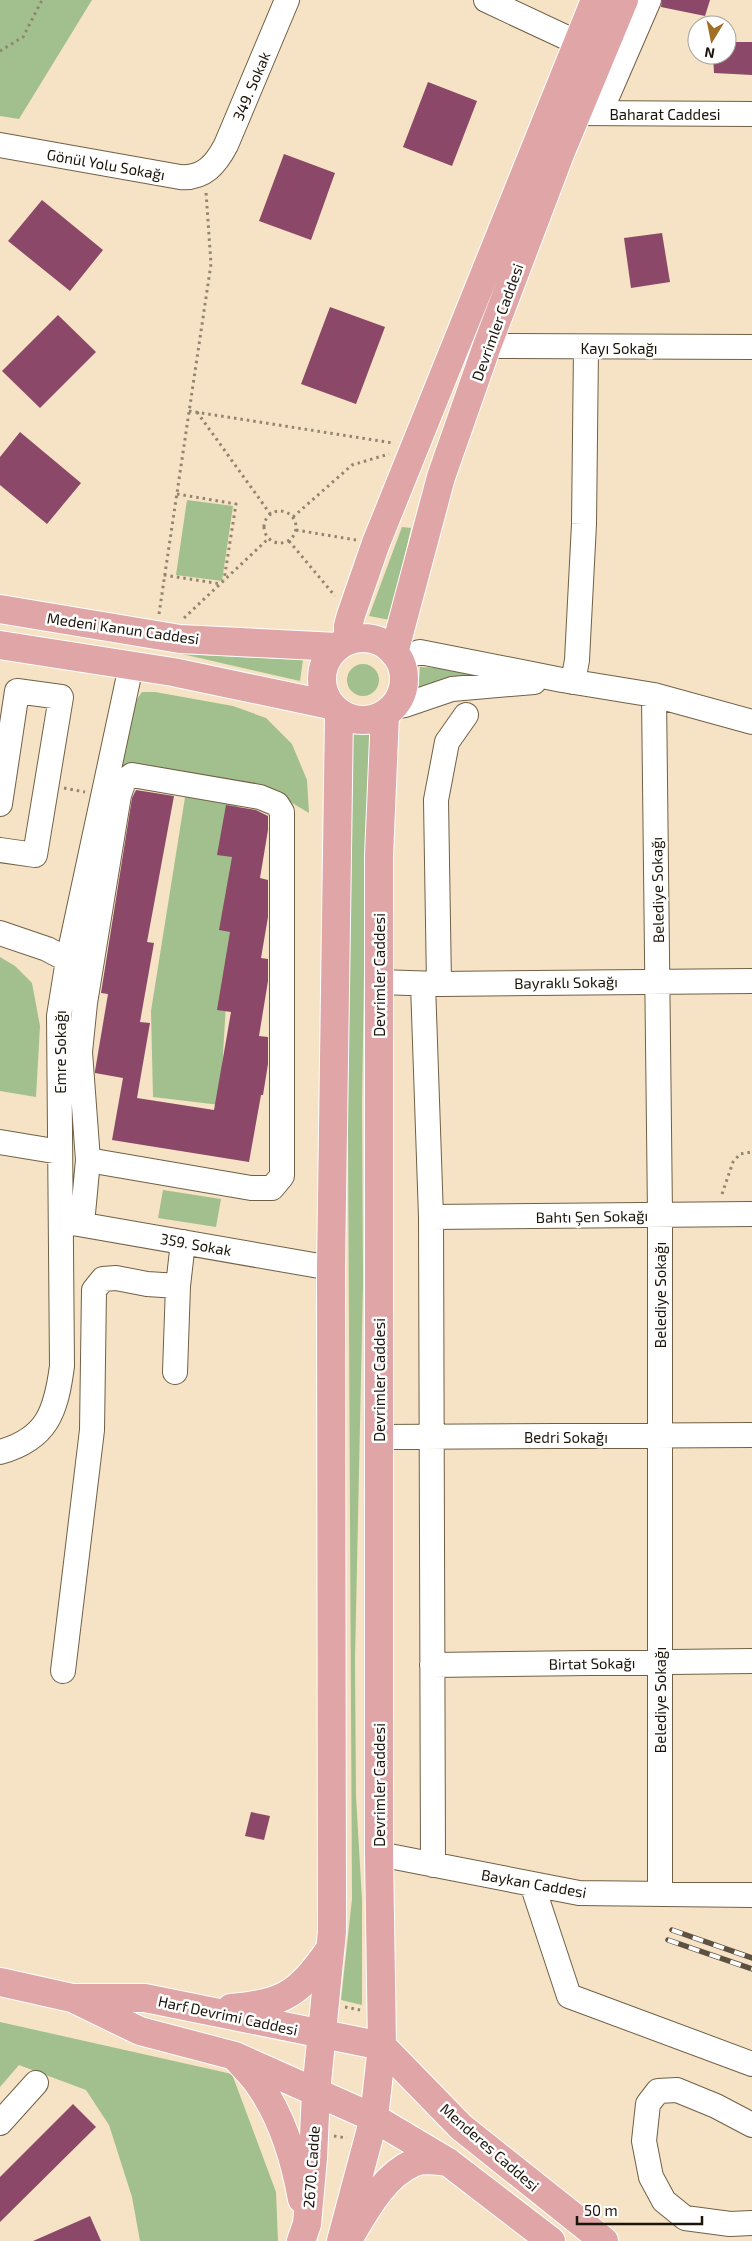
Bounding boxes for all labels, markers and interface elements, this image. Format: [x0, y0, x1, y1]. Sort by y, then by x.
north arrow [687, 15, 737, 65]
text: N [703, 44, 716, 63]
street label: 349. Sokak [228, 48, 274, 123]
street label: Baharat Caddesi [609, 105, 721, 123]
street label: Gönül Yolu Sokağı [46, 145, 166, 183]
street label: Devrimler Caddesi [467, 261, 527, 383]
street label: Kayı Sokağı [580, 339, 658, 357]
street label: Medeni Kanun Caddesi [46, 608, 200, 648]
street label: Belediye Sokağı [647, 837, 667, 943]
street label: Devrimler Caddesi [370, 913, 388, 1037]
street label: Bayraklı Sokağı [514, 972, 618, 992]
street label: Emre Sokağı [51, 1010, 69, 1094]
street label: Bahtı Şen Sokağı [536, 1206, 648, 1227]
street label: 359. Sokak [159, 1229, 233, 1259]
street label: Belediye Sokağı [651, 1242, 669, 1348]
street label: Devrimler Caddesi [370, 1318, 388, 1442]
street label: Bedri Sokağı [524, 1428, 608, 1446]
street label: Belediye Sokağı [651, 1647, 669, 1753]
street label: Birtat Sokağı [548, 1653, 636, 1673]
street label: Devrimler Caddesi [370, 1723, 388, 1847]
street label: Baykan Caddesi [480, 1865, 588, 1901]
street label: Harf Devrimi Caddesi [157, 1991, 299, 2039]
street label: Menderes Caddesi [437, 2099, 543, 2195]
street label: 2670. Cadde [299, 2125, 323, 2209]
scale bar [577, 2194, 702, 2226]
text: 50 m [584, 2201, 618, 2219]

